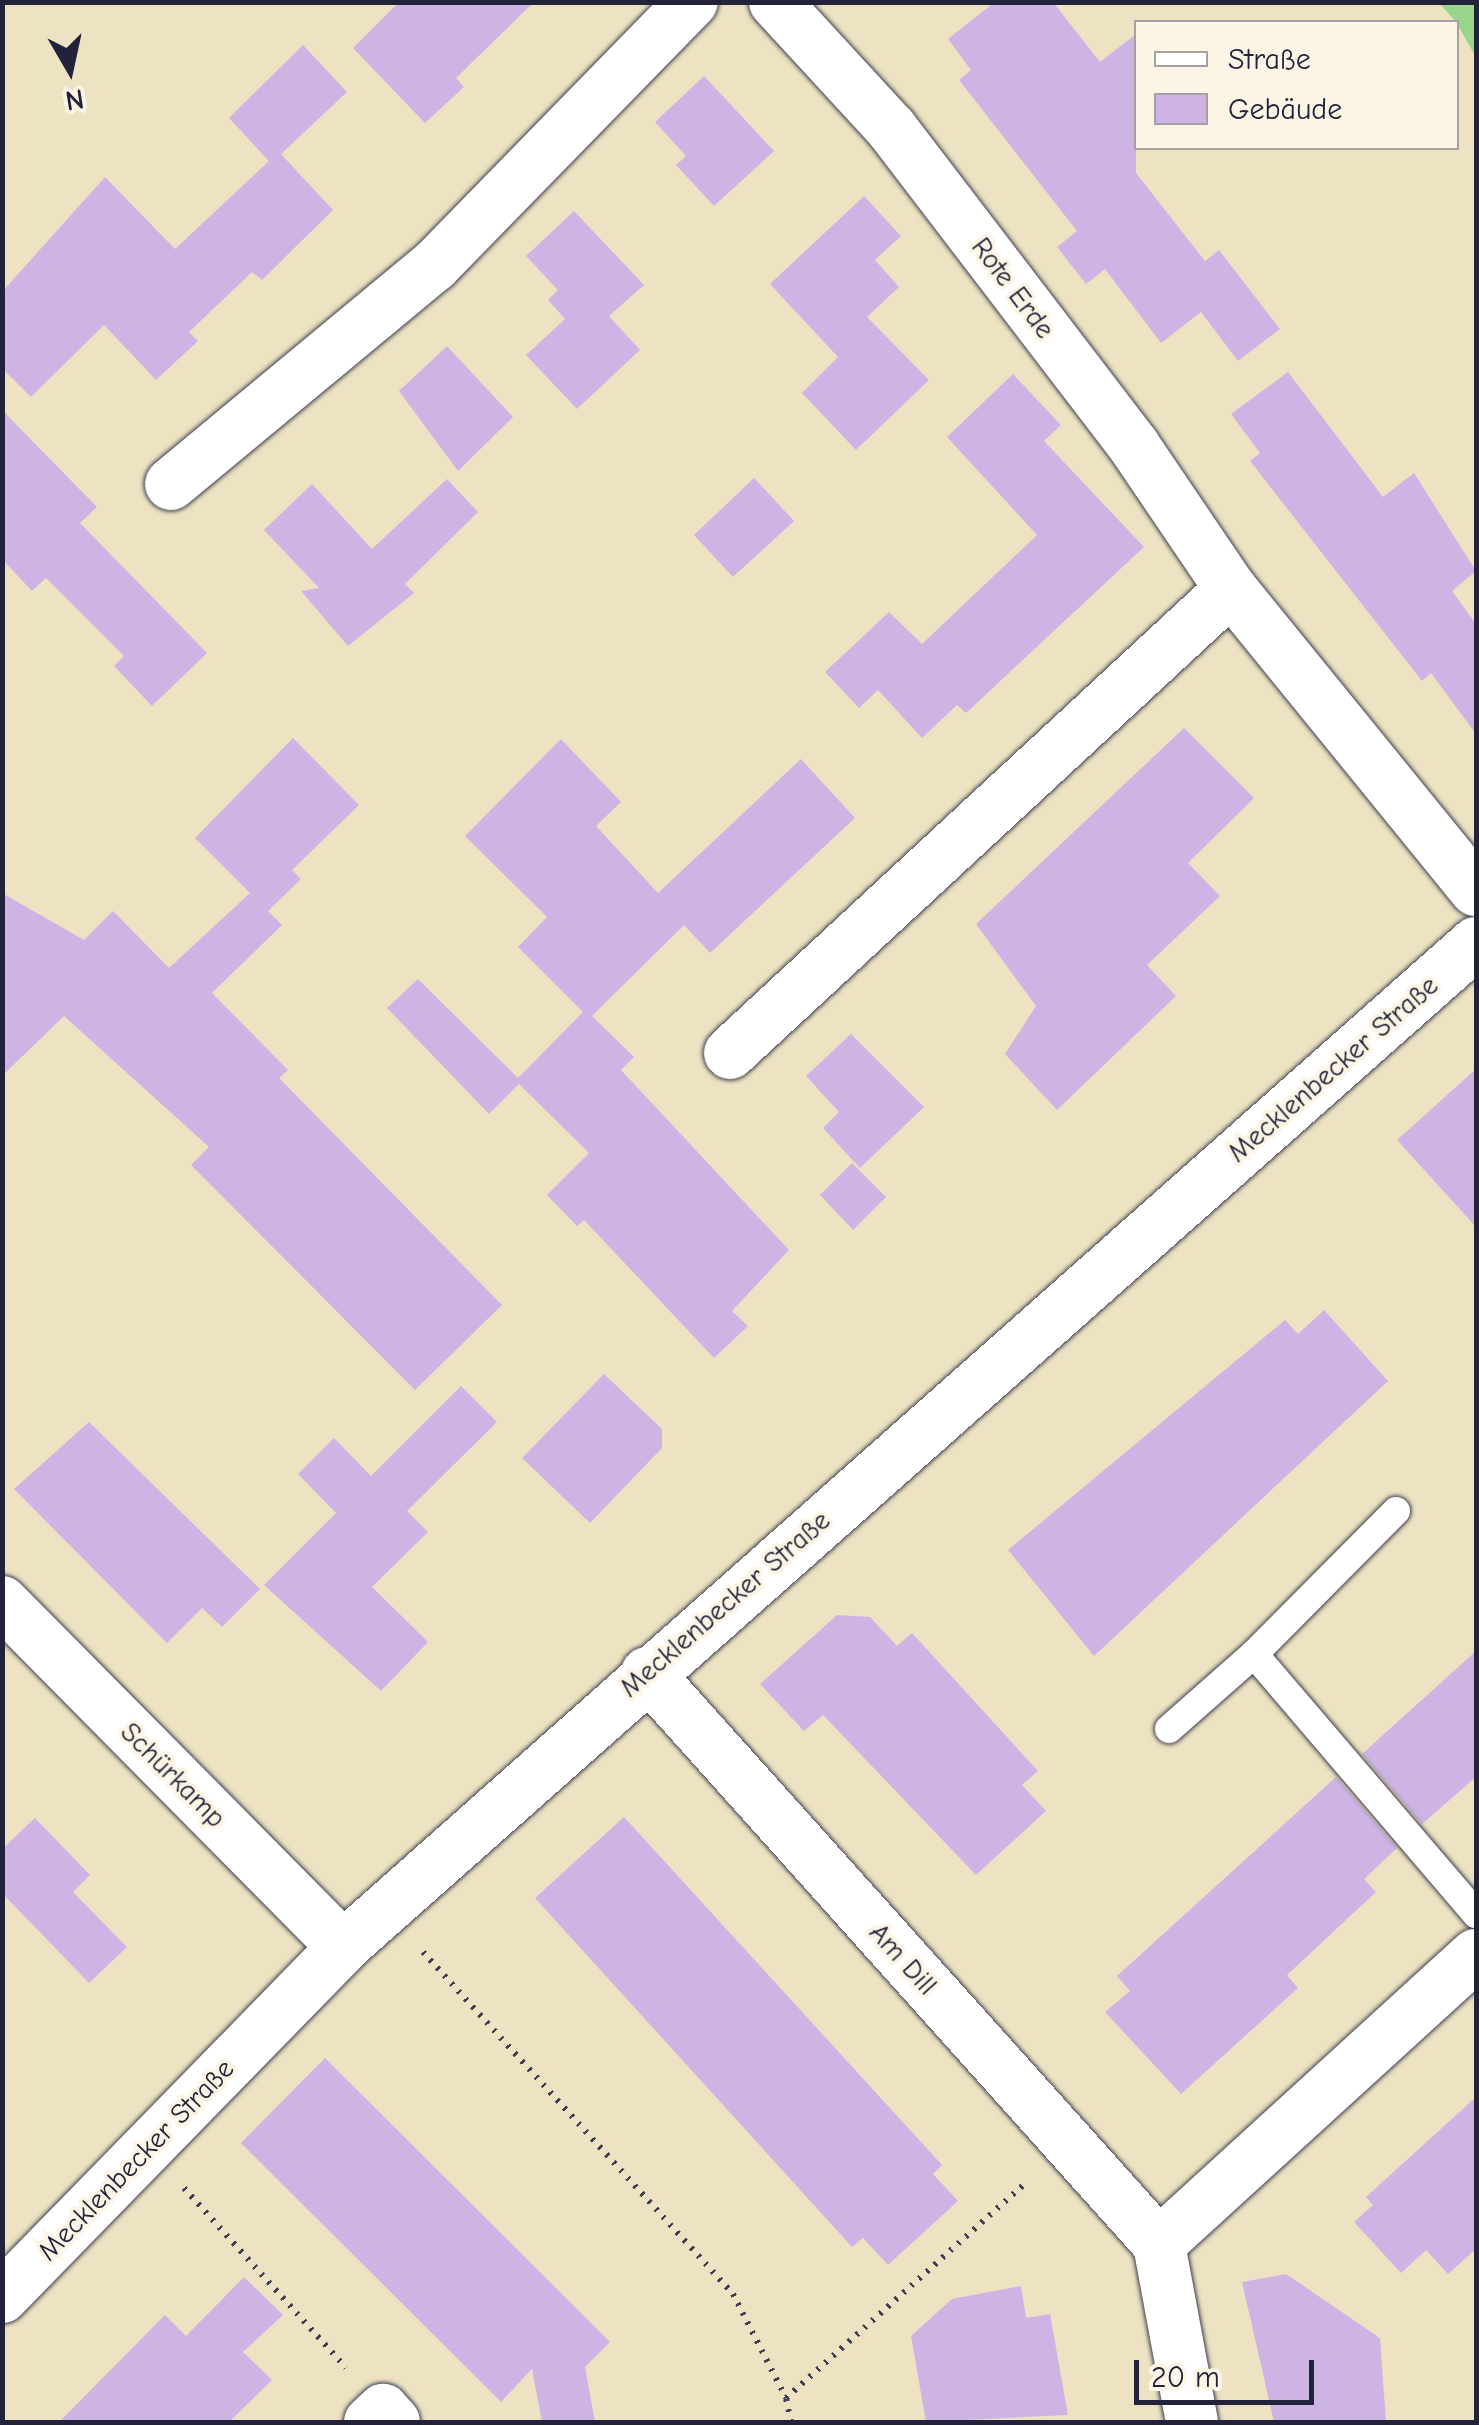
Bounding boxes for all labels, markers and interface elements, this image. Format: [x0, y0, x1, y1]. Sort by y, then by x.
north arrow [20, 20, 120, 120]
legend [1134, 20, 1459, 150]
text: Straße [1228, 42, 1311, 77]
text: N [63, 82, 86, 117]
text: Gebäude [1228, 92, 1342, 127]
street label: Rote Erde [964, 231, 1062, 345]
street label: Mecklenbecker Straße [1221, 969, 1445, 1169]
street label: Mecklenbecker Straße [613, 1504, 837, 1704]
street label: Schürkamp [113, 1715, 233, 1835]
street label: Am Dill [862, 1916, 944, 2002]
street label: Mecklenbecker Straße [31, 2052, 241, 2268]
scale bar [1139, 2340, 1319, 2402]
text: 20 m [1151, 2360, 1220, 2395]

